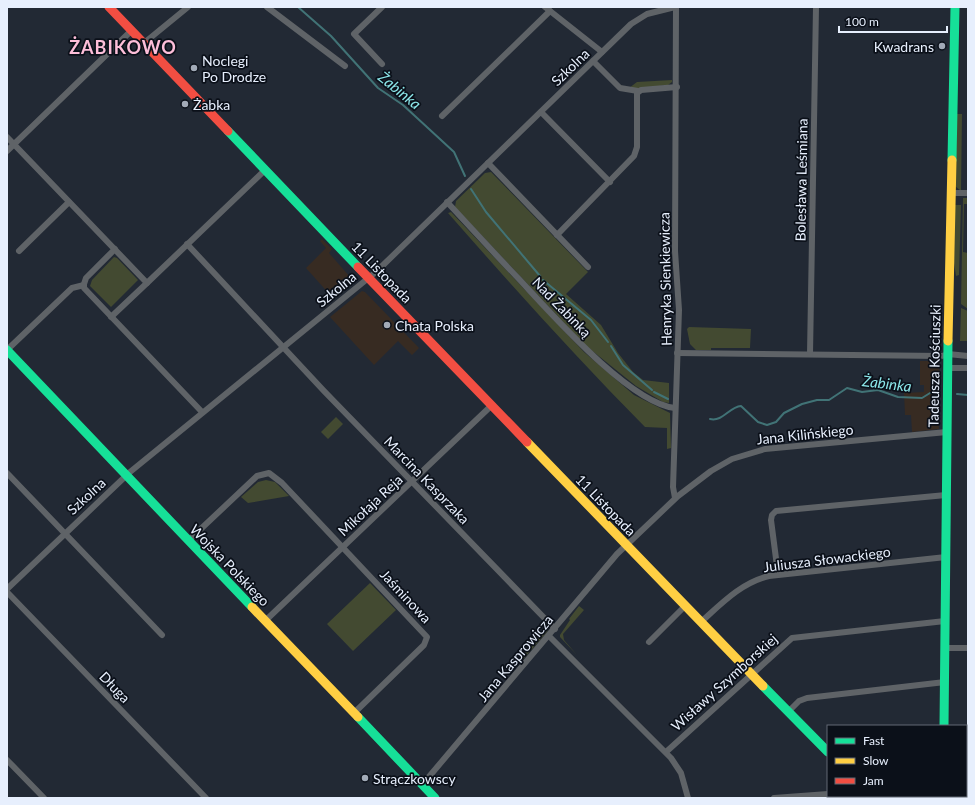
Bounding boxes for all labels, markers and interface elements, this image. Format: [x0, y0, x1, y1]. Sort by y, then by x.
scale bar [839, 8, 947, 34]
text: 100 m [845, 14, 879, 29]
district label: ŻABIKOWO [69, 36, 177, 58]
place label: Kwadrans [874, 38, 934, 55]
marker: Kwadrans [937, 41, 947, 51]
street label: Szkolna [547, 45, 593, 89]
place label: Noclegi Po Drodze [202, 52, 266, 85]
marker: Noclegi Po Drodze [189, 63, 199, 73]
water label: Żabinka [374, 67, 425, 113]
place label: Żabka [193, 96, 230, 113]
marker: Żabka [180, 99, 190, 109]
street label: Bolesława Leśmiana [791, 118, 811, 242]
street label: Henryka Sienkiewicza [655, 212, 675, 346]
street label: 11 Listopada [348, 238, 416, 306]
street label: Szkolna [313, 268, 359, 310]
street label: Nad Żabinką [529, 273, 595, 341]
street label: Tadeusza Kościuszki [924, 304, 944, 428]
place label: Chata Polska [395, 317, 474, 334]
marker: Chata Polska [382, 320, 392, 330]
water label: Żabinka [860, 371, 913, 395]
street label: Jana Kilińskiego [756, 420, 854, 448]
street label: Marcina Kasprzaka [381, 433, 473, 527]
street label: Mikołaja Reja [334, 471, 406, 539]
street label: 11 Listopada [572, 471, 640, 539]
street label: Szkolna [63, 474, 109, 518]
street label: Wojska Polskiego [187, 521, 273, 609]
street label: Juliusza Słowackiego [762, 543, 892, 575]
street label: Jaśminowa [377, 566, 435, 626]
street label: Jana Kasprowicza [474, 611, 556, 705]
street label: Wisławy Szymborskiej [667, 630, 781, 734]
street label: Długa [96, 668, 134, 706]
legend [827, 725, 967, 797]
text: Fast [863, 733, 885, 748]
text: Slow [863, 753, 889, 768]
place label: Strączkowscy [373, 770, 456, 787]
marker: Strączkowscy [360, 773, 370, 783]
text: Jam [863, 773, 884, 788]

